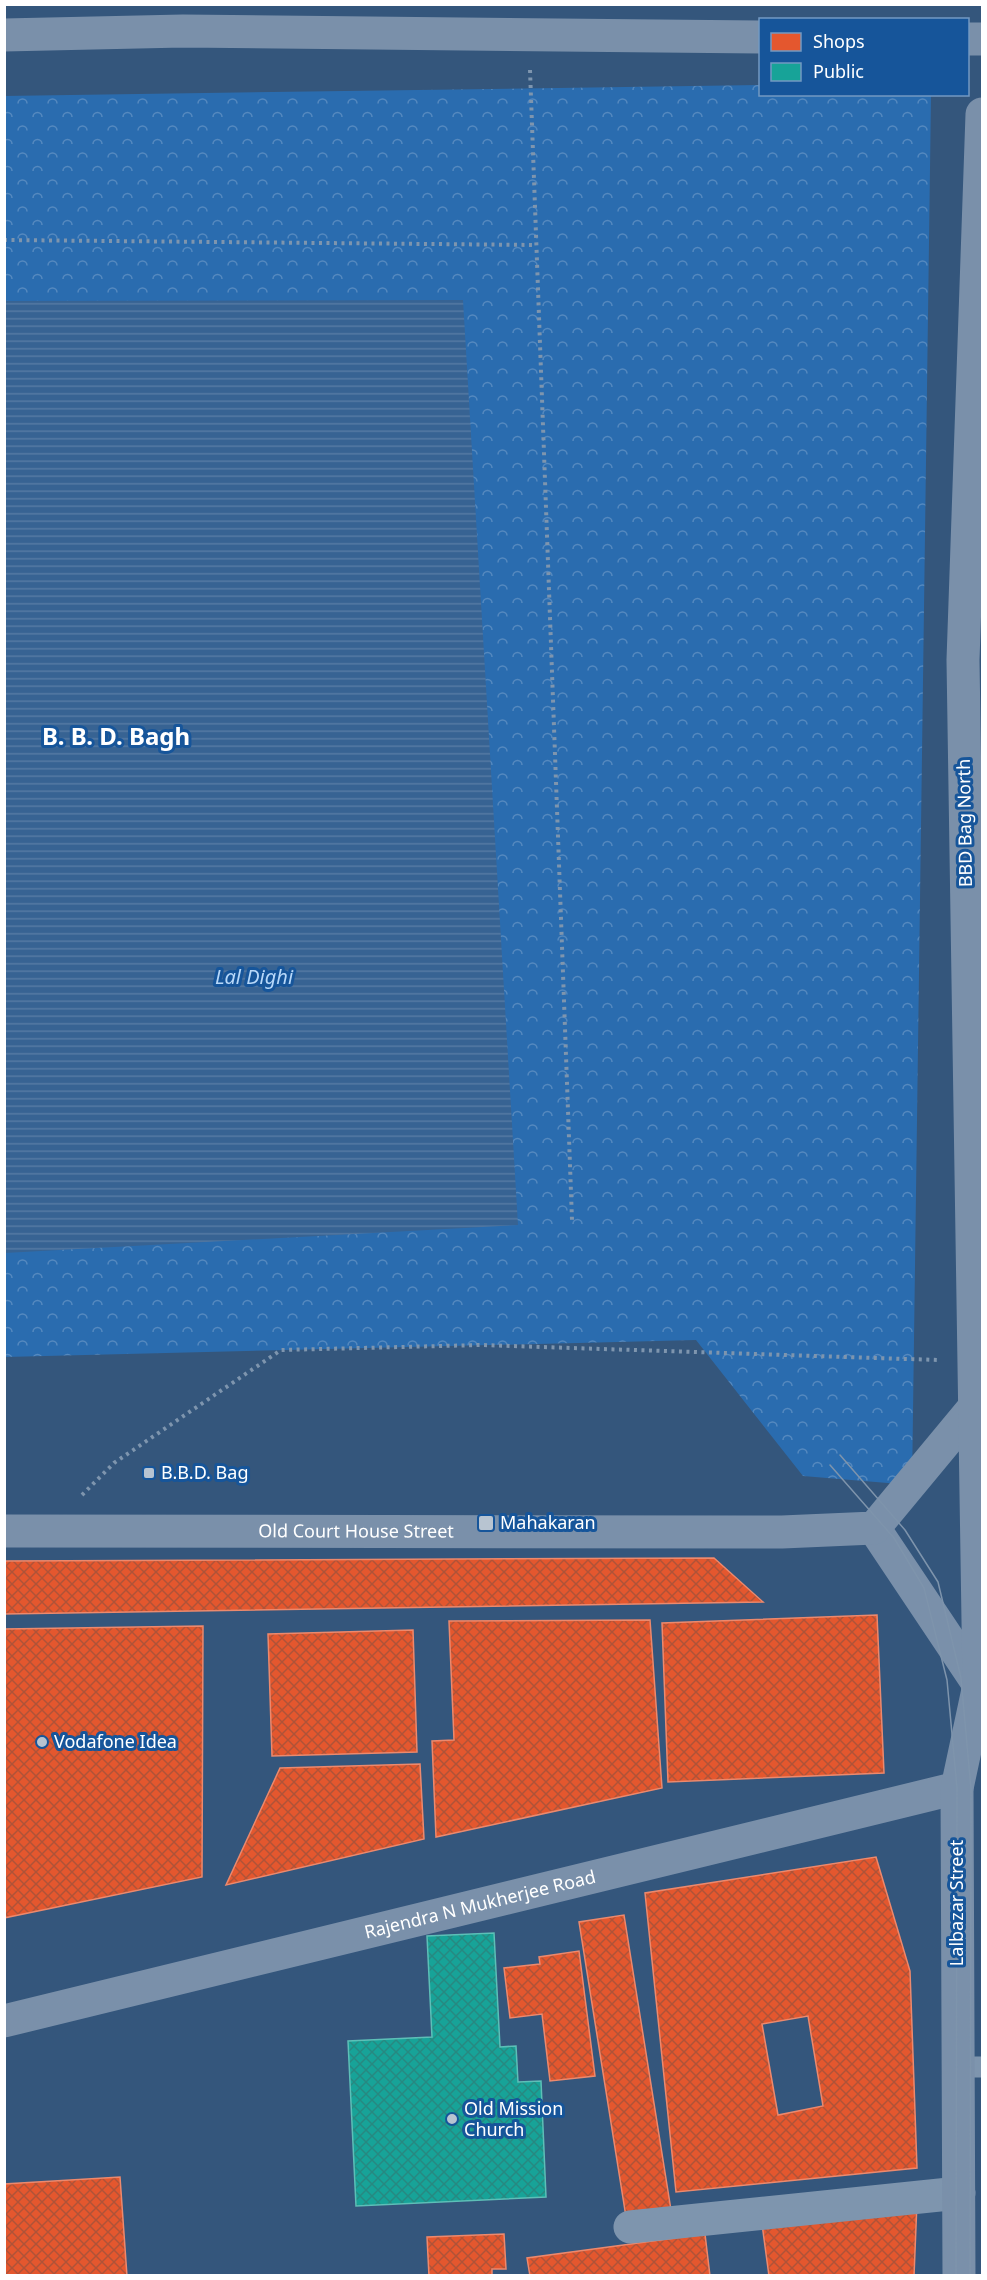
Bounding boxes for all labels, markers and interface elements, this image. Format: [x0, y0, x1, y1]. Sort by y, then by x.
legend [759, 18, 969, 96]
text: Shops [813, 29, 865, 53]
text: Public [813, 59, 864, 83]
district label: B. B. D. Bagh [42, 719, 190, 752]
street label: BBD Bag North [951, 759, 977, 887]
water label: Lal Dighi [215, 963, 294, 990]
place label: B.B.D. Bag [161, 1460, 248, 1484]
marker: B.B.D. Bag [142, 1466, 156, 1480]
place label: Mahakaran [500, 1510, 596, 1534]
marker: Mahakaran [477, 1514, 495, 1532]
street label: Old Court House Street [258, 1518, 454, 1543]
place label: Vodafone Idea [54, 1729, 177, 1753]
marker: Vodafone Idea [35, 1735, 49, 1749]
street label: Lalbazar Street [944, 1839, 968, 1966]
street label: Rajendra N Mukherjee Road [362, 1864, 598, 1943]
place label: Old Mission Church [464, 2096, 563, 2141]
marker: Old Mission Church [445, 2112, 459, 2126]

